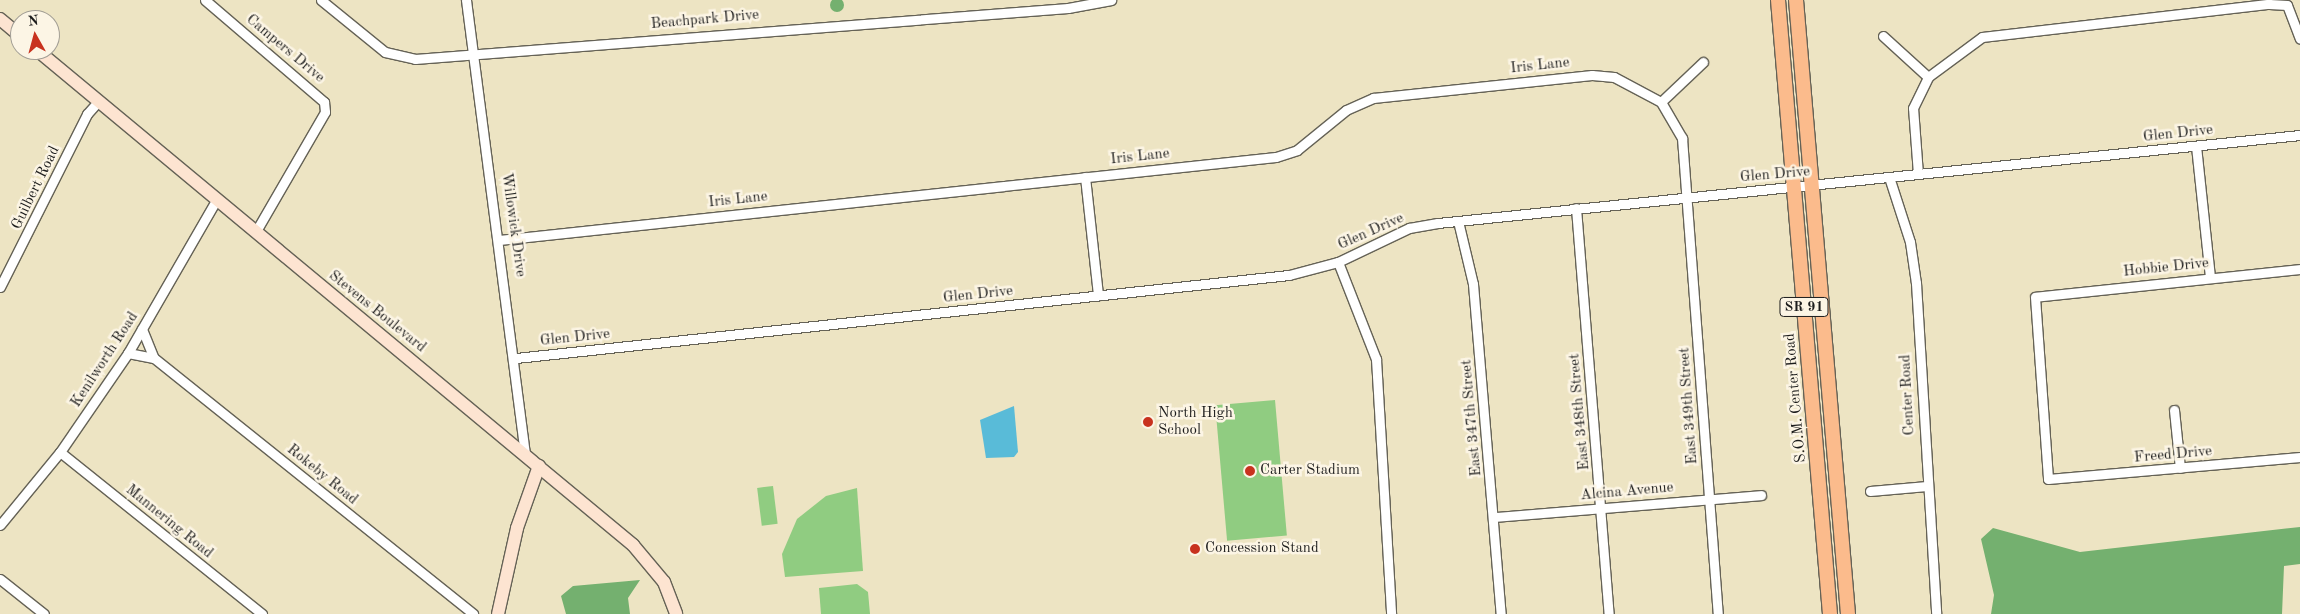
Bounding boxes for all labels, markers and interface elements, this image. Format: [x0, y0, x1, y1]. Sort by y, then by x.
street label: Beachpark Drive [650, 6, 760, 34]
north arrow [10, 10, 60, 60]
street label: Campers Drive [242, 11, 328, 87]
text: N [27, 14, 39, 29]
street label: Iris Lane [1510, 54, 1570, 78]
street label: Glen Drive [2142, 121, 2214, 147]
street label: Guilbert Road [8, 143, 64, 233]
street label: Iris Lane [1110, 145, 1170, 169]
street label: Glen Drive [1739, 163, 1811, 187]
street label: Willowick Drive [497, 172, 529, 278]
street label: Iris Lane [708, 188, 768, 212]
street label: Glen Drive [1335, 210, 1407, 254]
street label: Hobbie Drive [2122, 255, 2210, 281]
street label: Stevens Boulevard [325, 267, 429, 357]
street label: Glen Drive [942, 282, 1014, 308]
road number: SR 91 [1779, 296, 1829, 318]
street label: Kenilworth Road [68, 309, 142, 411]
street label: Glen Drive [539, 325, 611, 351]
street label: S.O.M. Center Road [1781, 332, 1811, 464]
street label: East 349th Street [1676, 347, 1702, 465]
street label: East 348th Street [1566, 353, 1594, 471]
street label: Center Road [1897, 354, 1919, 436]
street label: East 347th Street [1458, 359, 1486, 477]
place label: North High School [1158, 404, 1233, 439]
marker: North High School [1142, 416, 1154, 428]
street label: Rokeby Road [283, 441, 361, 509]
street label: Freed Drive [2133, 443, 2213, 467]
place label: Carter Stadium [1260, 462, 1360, 480]
marker: Carter Stadium [1244, 465, 1256, 477]
street label: Alcina Avenue [1580, 479, 1674, 505]
street label: Mannering Road [122, 481, 216, 563]
place label: Concession Stand [1205, 540, 1319, 558]
marker: Concession Stand [1189, 543, 1201, 555]

